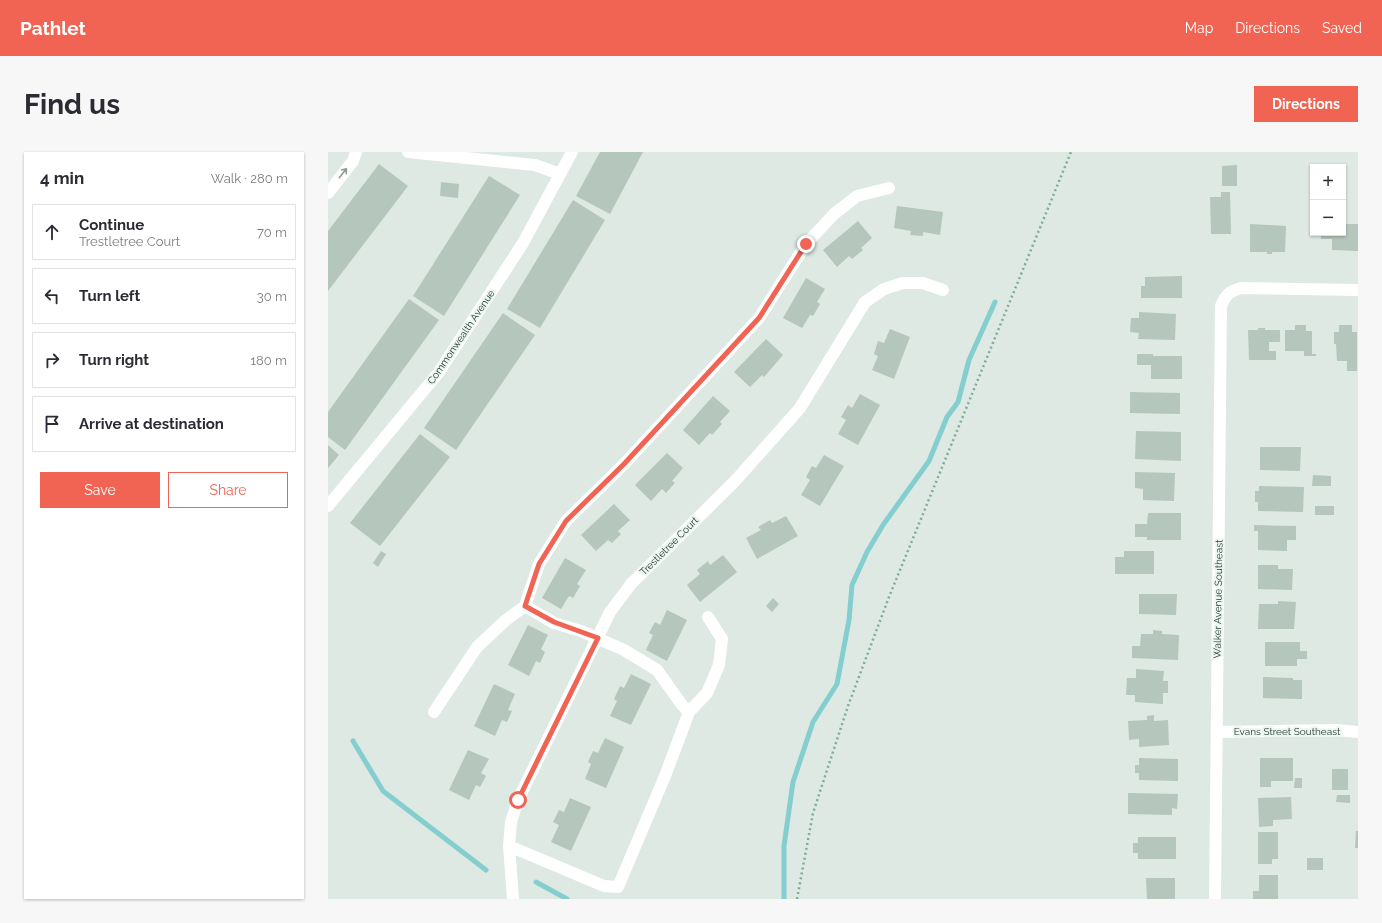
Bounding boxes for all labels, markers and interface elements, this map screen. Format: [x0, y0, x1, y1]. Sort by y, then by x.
text: Pathlet [20, 17, 86, 39]
text: Map [1185, 20, 1213, 36]
text: Directions [1235, 20, 1300, 36]
text: Saved [1322, 20, 1362, 36]
button: Directions [1254, 86, 1358, 122]
text: Find us [24, 88, 120, 121]
map controls [1310, 164, 1346, 236]
button: + [1310, 164, 1346, 200]
text: 4 min [40, 168, 84, 188]
one-way arrow [339, 168, 348, 179]
text: Walk · 280 m [211, 171, 288, 186]
button: − [1310, 200, 1346, 236]
text: Continue [79, 216, 144, 234]
icon: ahead [41, 221, 63, 243]
text: 70 m [257, 225, 287, 240]
text: Trestletree Court [79, 234, 180, 249]
route end [797, 235, 815, 253]
icon: left [41, 285, 63, 307]
text: Turn left [79, 287, 140, 305]
street label: Commonwealth Avenue [425, 288, 497, 386]
text: 30 m [257, 289, 287, 304]
icon: right [41, 349, 63, 371]
text: Turn right [79, 351, 149, 369]
text: 180 m [251, 353, 287, 368]
icon: arrive [41, 413, 63, 435]
text: Arrive at destination [79, 415, 224, 433]
button: Save [40, 472, 160, 508]
button: Share [168, 472, 288, 508]
street label: Trestletree Court [638, 514, 701, 577]
street label: Walker Avenue Southeast [1211, 539, 1225, 658]
street label: Evans Street Southeast [1234, 726, 1341, 737]
route start [509, 791, 527, 809]

